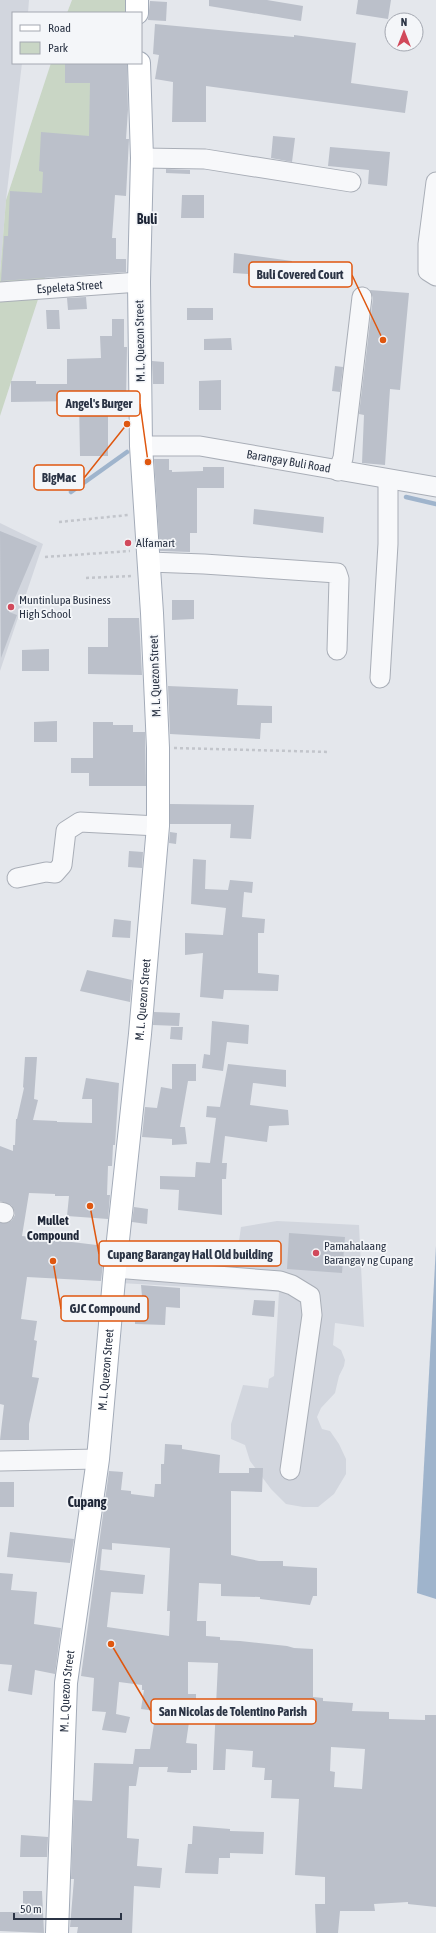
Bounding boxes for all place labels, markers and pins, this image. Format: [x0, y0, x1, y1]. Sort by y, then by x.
callout: Buli Covered Court [249, 262, 352, 287]
callout: Angel's Burger [57, 391, 140, 416]
callout: BigMac [34, 465, 84, 490]
place label: Alfamart [136, 536, 176, 550]
marker: Alfamart [123, 538, 133, 548]
place label: Muntinlupa Business High School [19, 593, 111, 621]
marker: Muntinlupa Business High School [6, 602, 16, 612]
place label: Pamahalaang Barangay ng Cupang [324, 1239, 414, 1267]
callout: Cupang Barangay Hall Old building [99, 1241, 281, 1266]
marker: Pamahalaang Barangay ng Cupang [311, 1248, 321, 1258]
callout: GJC Compound [61, 1296, 148, 1321]
callout: San Nicolas de Tolentino Parish [151, 1699, 316, 1724]

